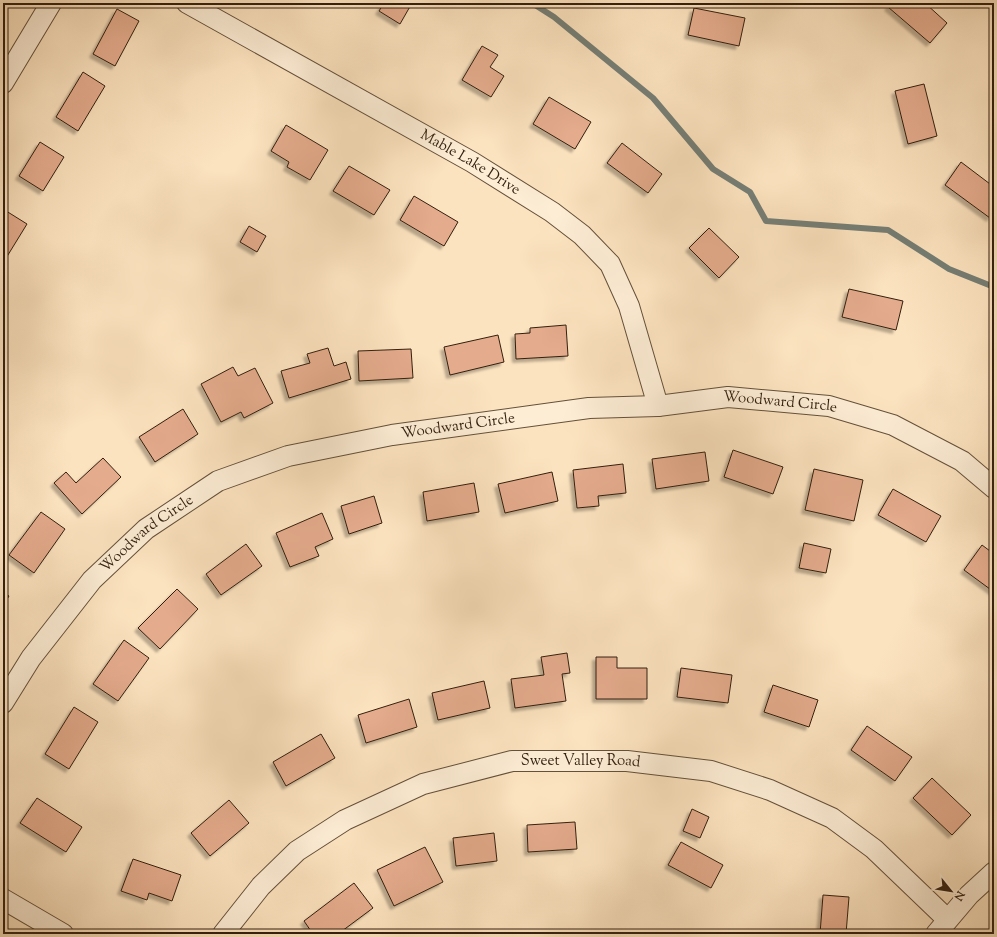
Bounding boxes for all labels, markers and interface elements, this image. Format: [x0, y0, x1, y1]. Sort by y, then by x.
street label: Mable Lake Drive [416, 125, 524, 200]
street label: Woodward Circle [722, 386, 840, 418]
street label: Woodward Circle [400, 408, 516, 444]
street label: Woodward Circle [95, 490, 198, 578]
street label: Sweet Valley Road [521, 750, 642, 773]
north arrow [931, 871, 971, 911]
text: N [950, 887, 968, 903]

